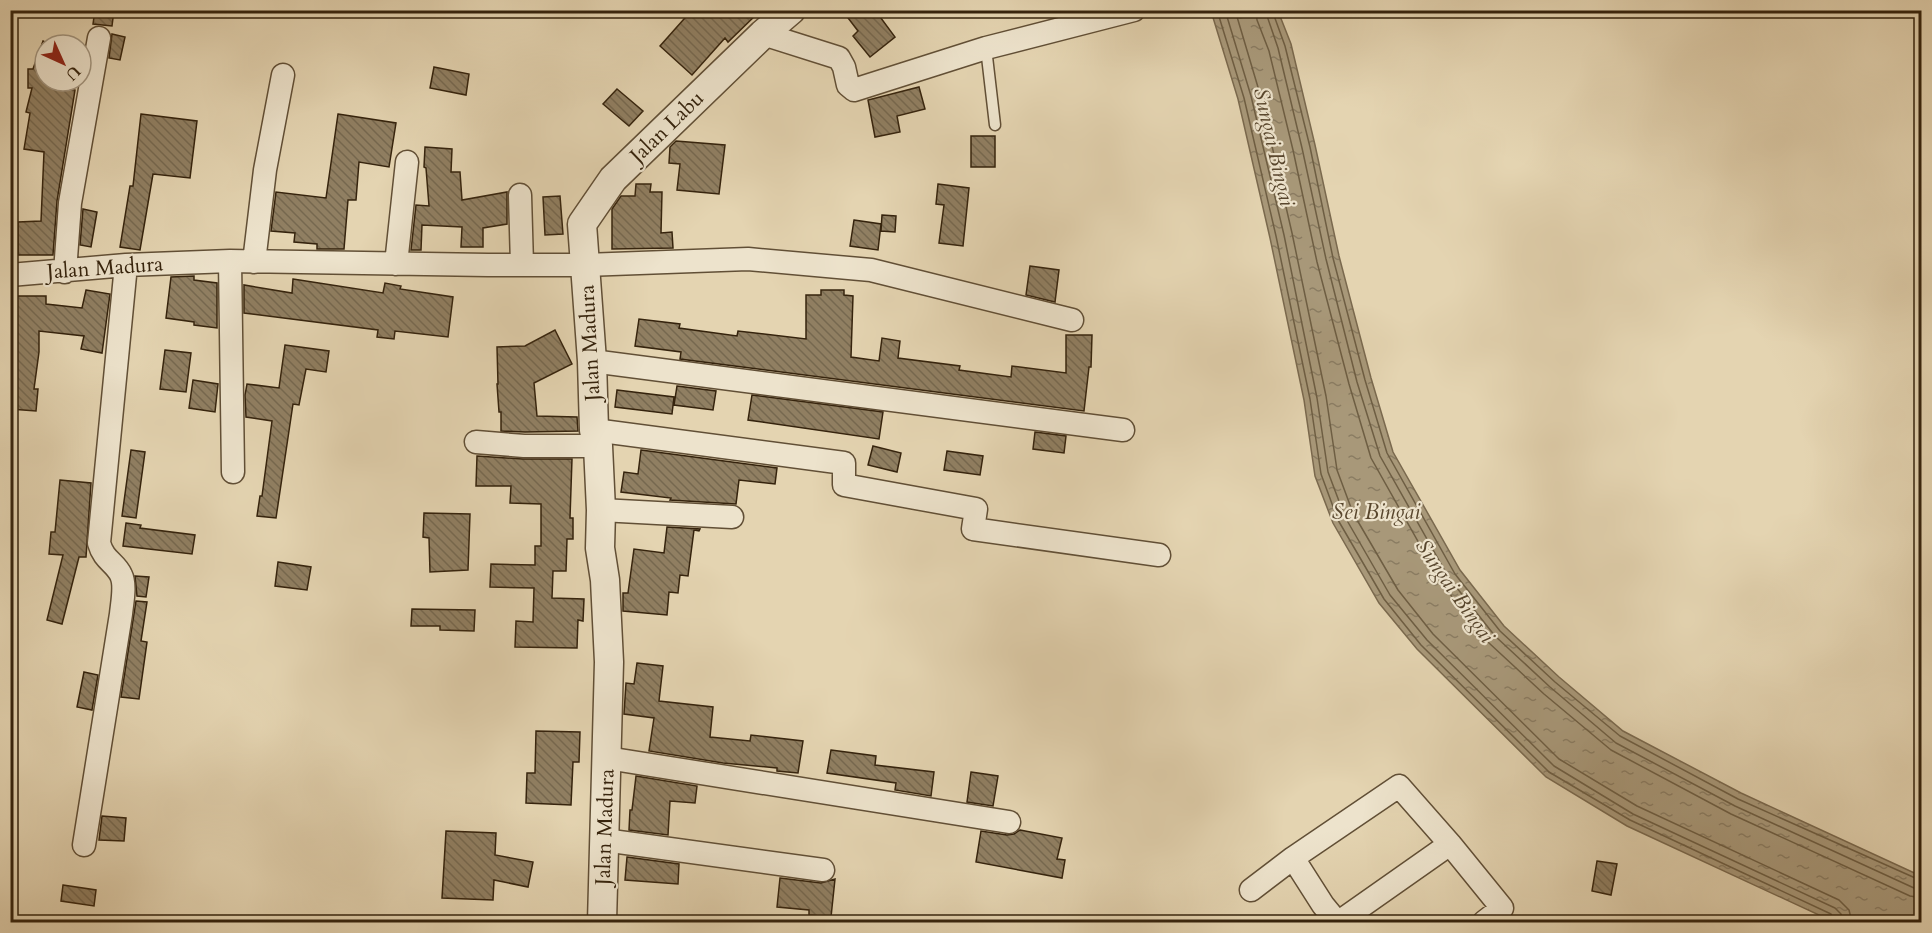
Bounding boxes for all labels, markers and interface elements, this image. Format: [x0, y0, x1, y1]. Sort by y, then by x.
north arrow [33, 33, 93, 93]
text: U [61, 61, 85, 85]
street label: Jalan Labu [621, 84, 710, 172]
water label: Sungai Bingai [1246, 85, 1302, 210]
street label: Jalan Madura [43, 249, 164, 287]
street label: Jalan Madura [572, 284, 608, 405]
water label: Sei Bingai [1332, 497, 1421, 527]
water label: Sungai Bingai [1408, 533, 1502, 650]
street label: Jalan Madura [588, 768, 622, 889]

